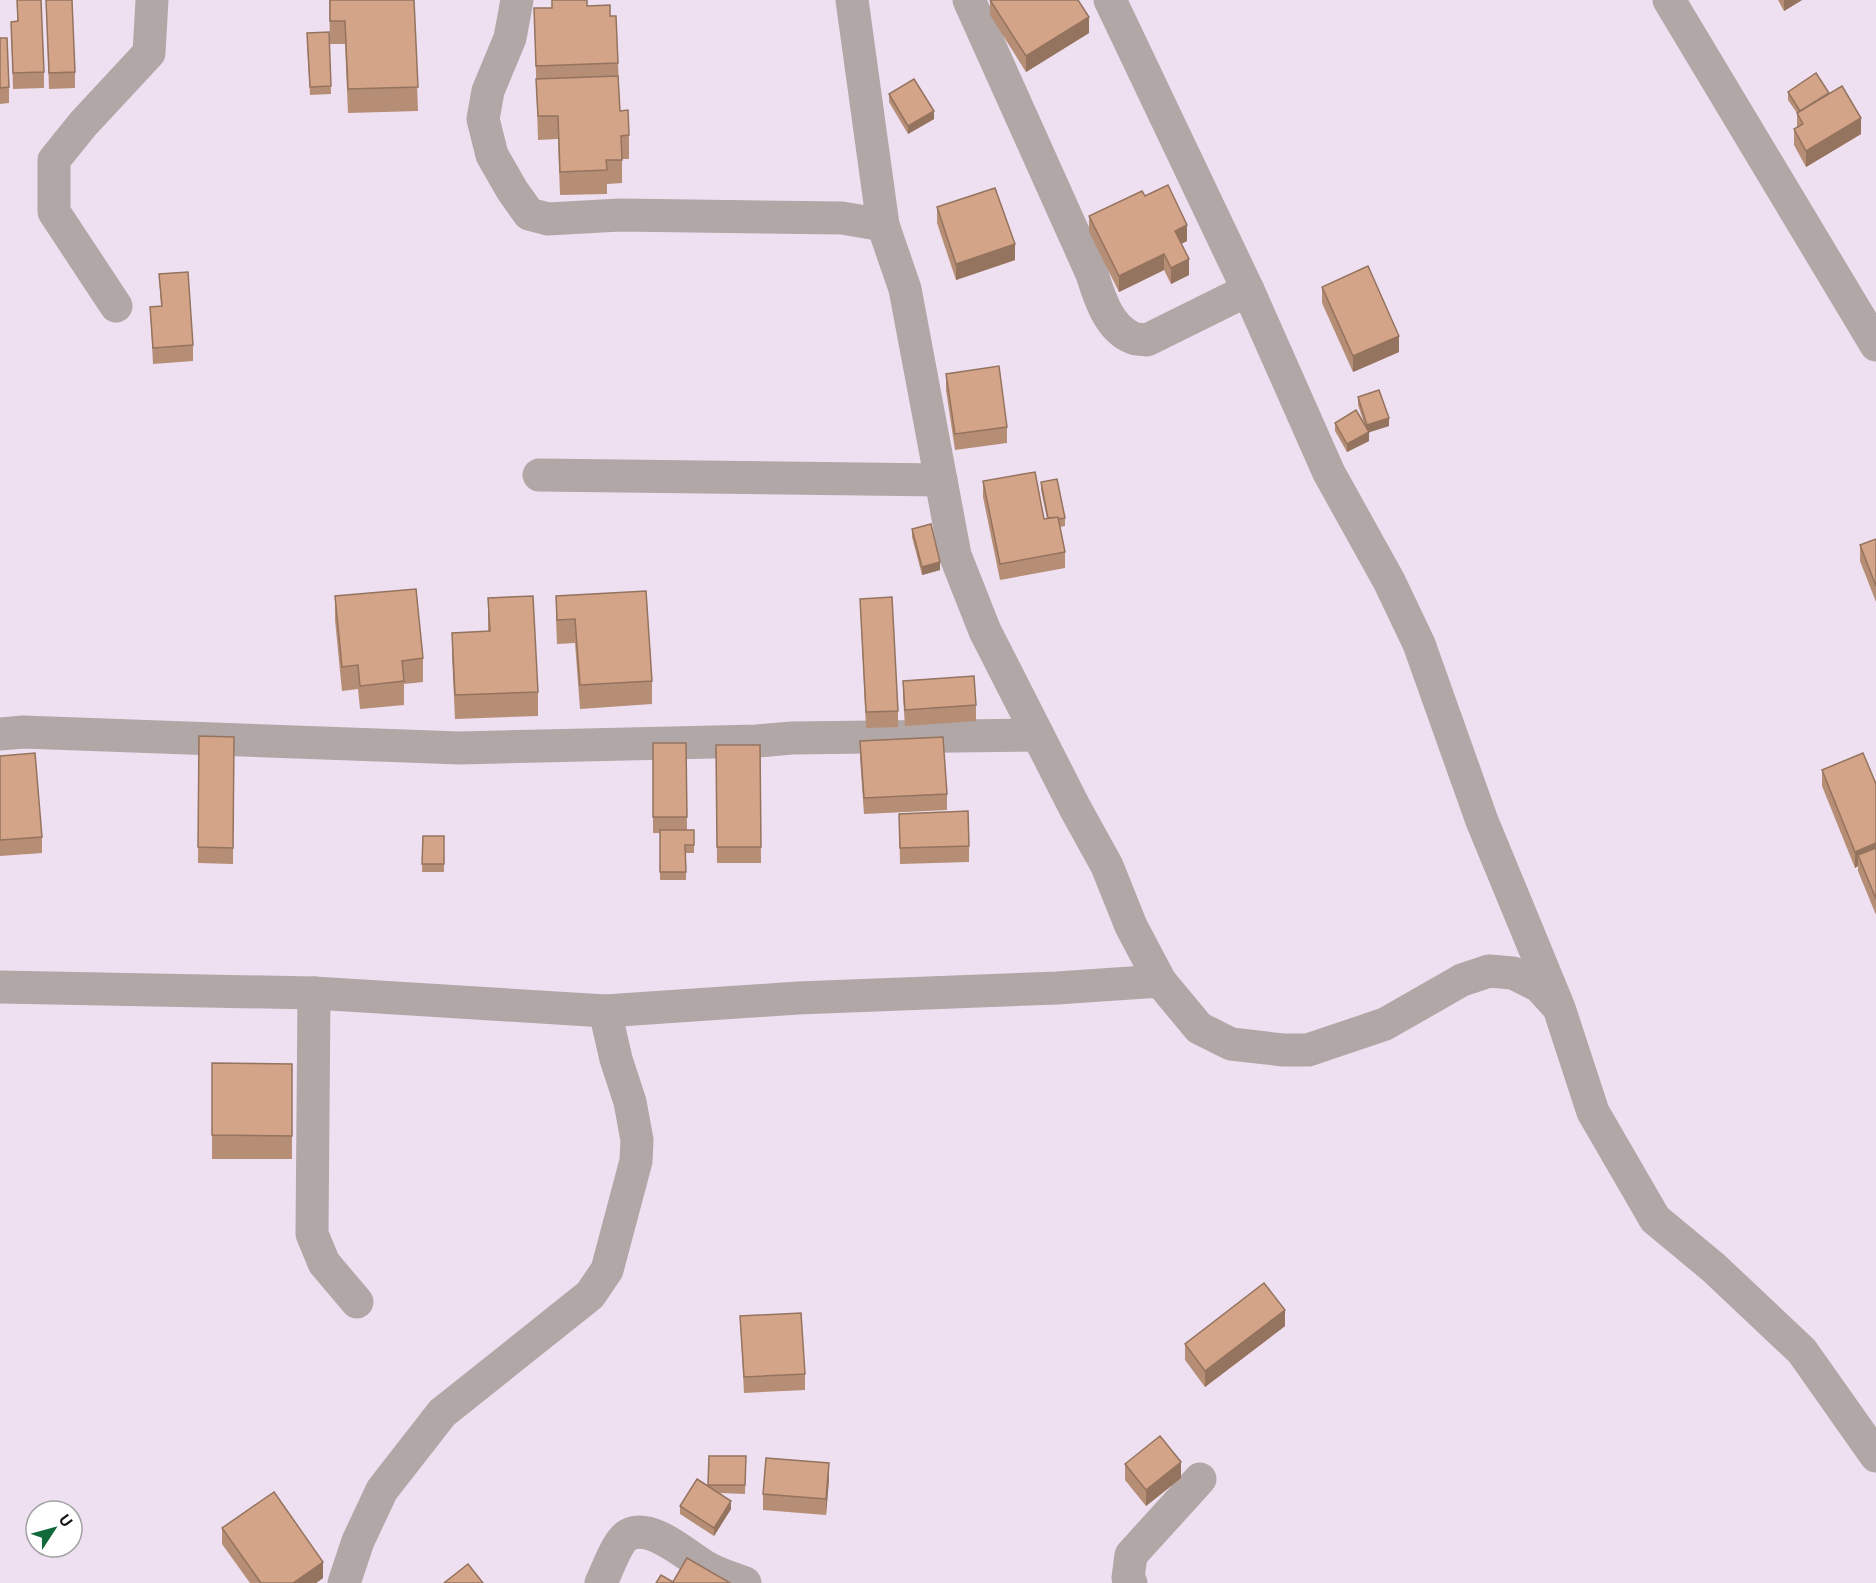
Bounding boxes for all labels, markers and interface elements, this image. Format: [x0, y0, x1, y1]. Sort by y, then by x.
north arrow [24, 1499, 84, 1559]
text: U [56, 1510, 77, 1530]

